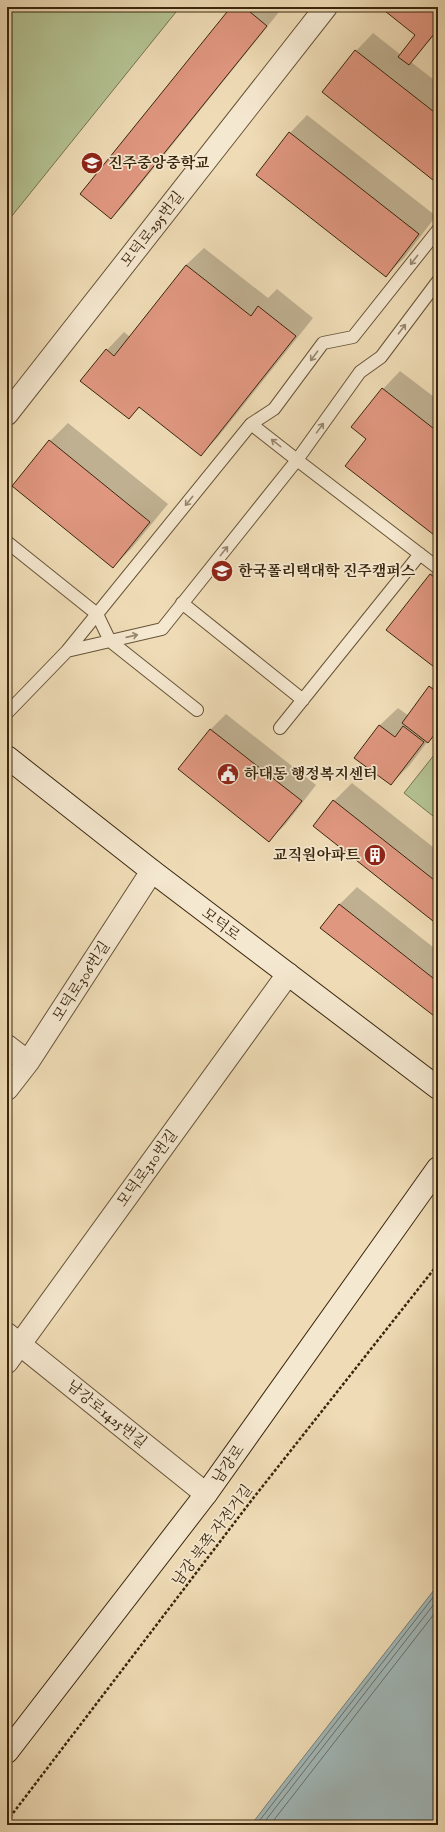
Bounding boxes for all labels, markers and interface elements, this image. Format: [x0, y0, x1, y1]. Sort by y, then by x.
school or university icon: 진주중앙중학교 [79, 150, 105, 176]
place label: 진주중앙중학교 [108, 154, 210, 173]
street label: 모덕로295번길 [117, 187, 188, 271]
one-way arrow [409, 255, 418, 266]
one-way arrow [398, 323, 406, 334]
one-way arrow [310, 350, 318, 361]
one-way arrow [316, 423, 324, 434]
one-way arrow [270, 439, 281, 447]
one-way arrow [184, 496, 193, 507]
one-way arrow [220, 545, 228, 556]
school or university icon: 한국폴리택대학 진주캠퍼스 [209, 558, 235, 584]
place label: 한국폴리택대학 진주캠퍼스 [238, 562, 416, 581]
one-way arrow [125, 631, 138, 639]
public building icon: 하대동 행정복지센터 [215, 761, 241, 787]
place label: 하대동 행정복지센터 [244, 765, 378, 784]
building icon: 교직원아파트 [362, 842, 388, 868]
place label: 교직원아파트 [273, 846, 360, 865]
street label: 모덕로 [198, 904, 244, 945]
street label: 모덕로306번길 [48, 938, 114, 1025]
street label: 모덕로310번길 [113, 1126, 182, 1211]
street label: 남강로1425번길 [63, 1376, 151, 1453]
street label: 남강로 [208, 1441, 249, 1488]
street label: 남강 북쪽 자전거길 [168, 1481, 257, 1590]

